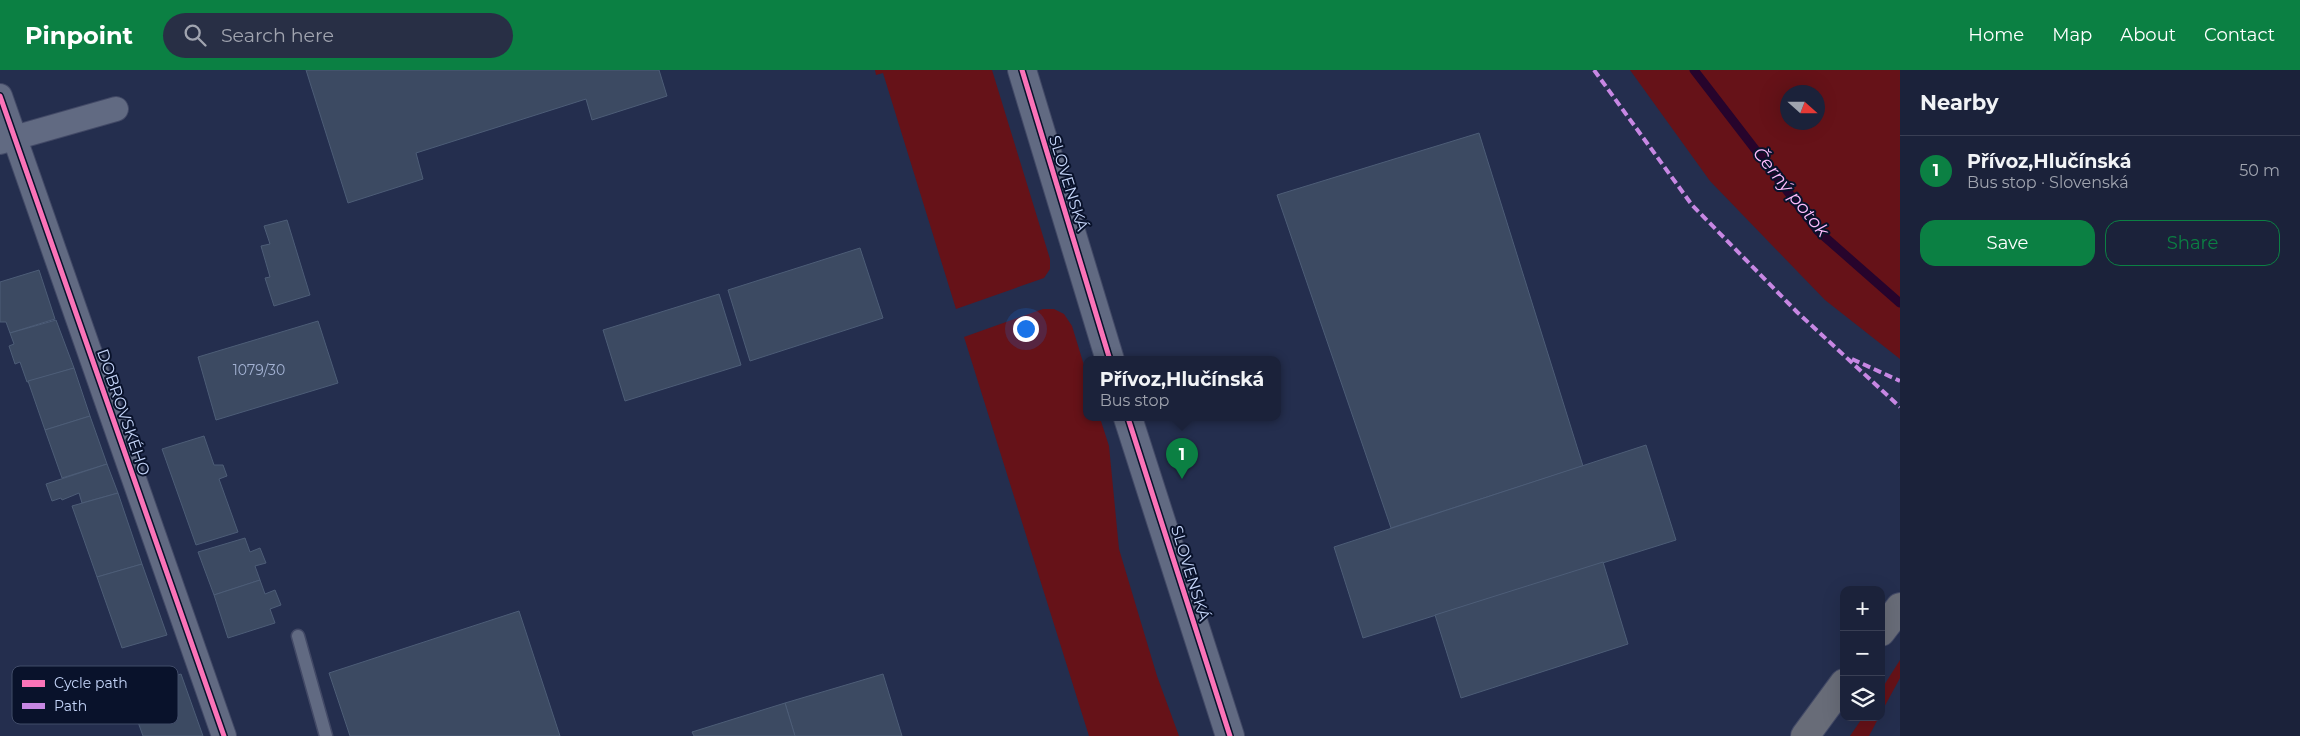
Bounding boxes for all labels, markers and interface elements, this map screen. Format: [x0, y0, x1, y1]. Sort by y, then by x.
search box [163, 13, 513, 58]
text: Pinpoint [25, 21, 133, 50]
icon: search [181, 21, 209, 49]
text: Search here [221, 24, 334, 47]
text: Home [1968, 24, 2024, 46]
text: Map [2052, 24, 2092, 46]
text: About [2120, 24, 2176, 46]
text: Contact [2204, 24, 2275, 46]
north arrow [1780, 85, 1825, 130]
text: Nearby [1920, 90, 1999, 115]
street label: SLOVENSKÁ [1045, 133, 1092, 234]
water label: Černý potok [1748, 143, 1835, 242]
text: Přívoz,Hlučínská [1967, 150, 2132, 173]
text: 1 [1933, 161, 1939, 180]
text: 50 m [2239, 161, 2280, 180]
text: Bus stop · Slovenská [1967, 173, 2129, 192]
button: Save [1920, 220, 2095, 266]
button: Share [2105, 220, 2280, 266]
your location [1013, 316, 1039, 342]
street label: DOBROVSKÉHO [93, 346, 154, 478]
popup [1083, 356, 1281, 421]
house number: 1079/30 [233, 361, 285, 379]
text: Přívoz,Hlučínská [1100, 368, 1264, 391]
text: Bus stop [1100, 391, 1169, 410]
pin: 1 [1166, 438, 1198, 479]
street label: SLOVENSKÁ [1167, 523, 1214, 624]
map controls [1840, 586, 1885, 721]
button: + [1840, 586, 1885, 631]
button: − [1840, 631, 1885, 676]
legend [12, 666, 178, 724]
text: Cycle path [54, 674, 128, 692]
button: layers [1840, 676, 1885, 721]
text: Path [54, 697, 87, 715]

